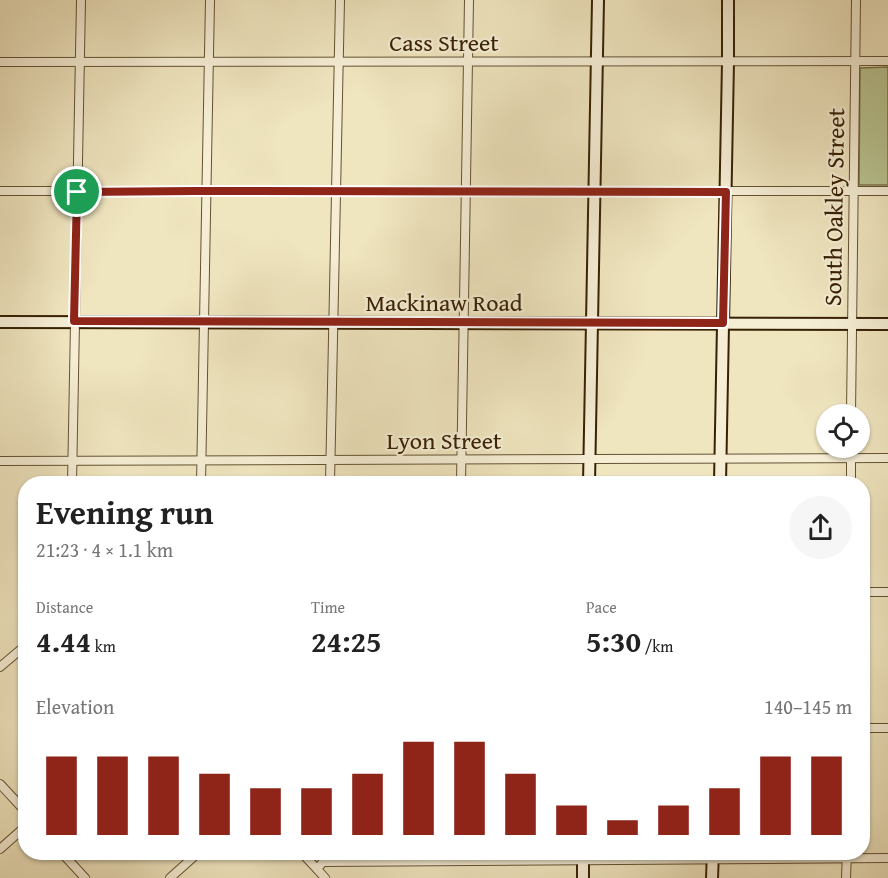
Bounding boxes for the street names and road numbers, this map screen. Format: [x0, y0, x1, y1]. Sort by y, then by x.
street label: Cass Street [389, 25, 499, 60]
street label: South Oakley Street [815, 107, 853, 306]
street label: Mackinaw Road [365, 285, 523, 320]
street label: Lyon Street [387, 423, 502, 458]

